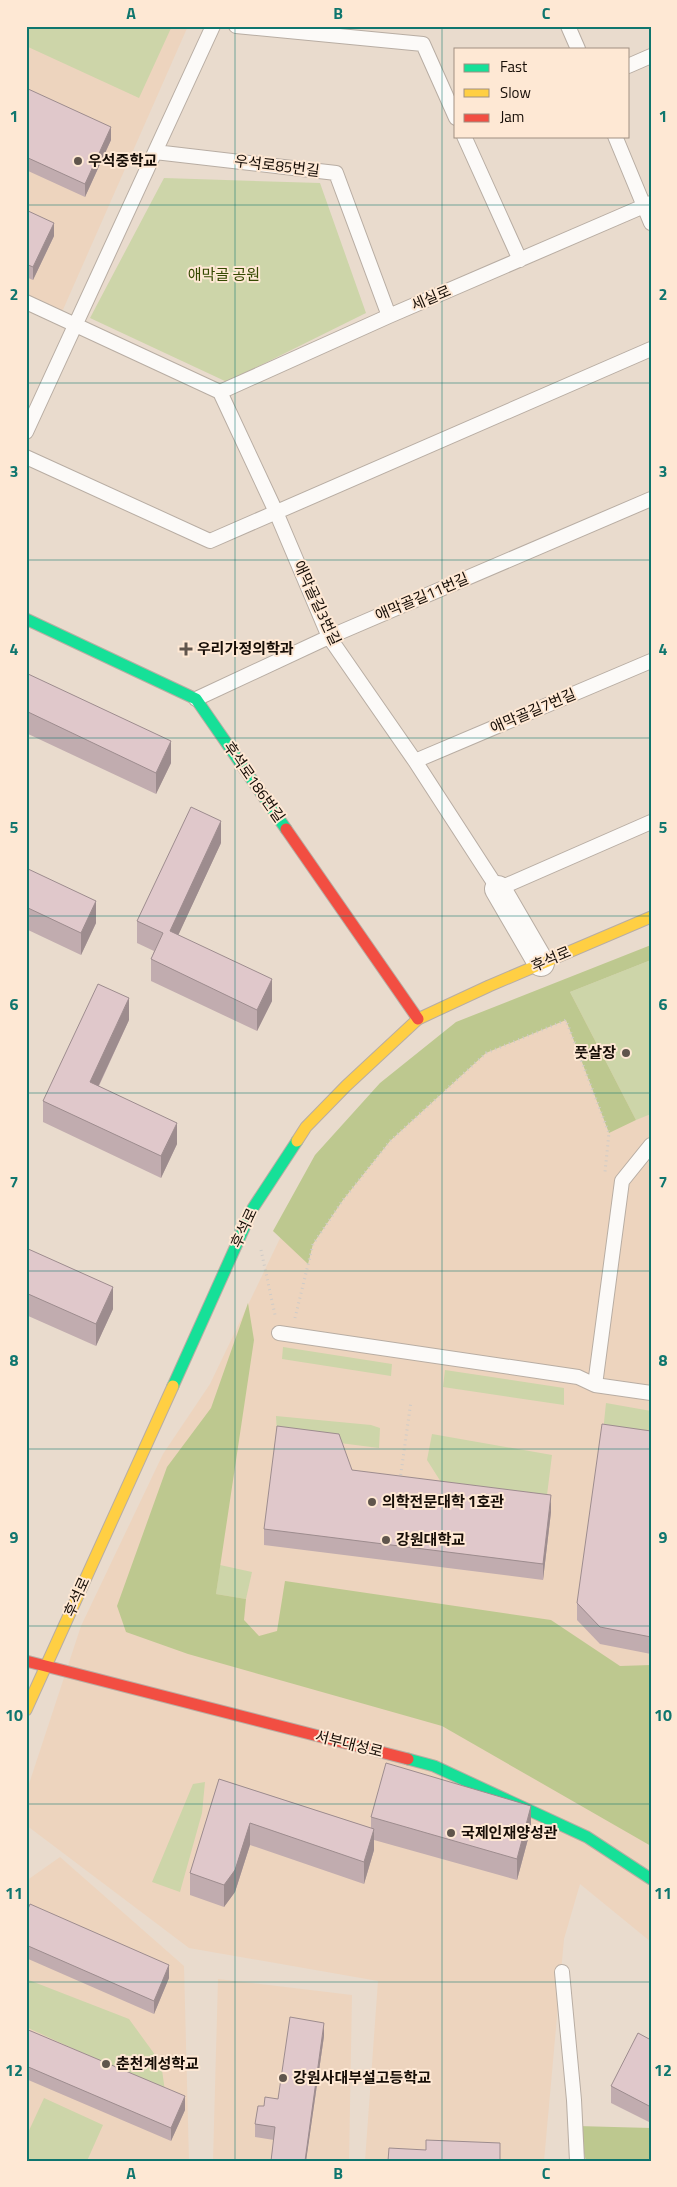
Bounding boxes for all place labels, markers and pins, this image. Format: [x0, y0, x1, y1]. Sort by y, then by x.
place label: 우석중학교 [88, 149, 157, 172]
marker: 우석중학교 [72, 155, 84, 167]
place label: 우리가정의학과 [197, 637, 294, 660]
marker: 우리가정의학과 [179, 642, 193, 656]
place label: 풋살장 [575, 1041, 616, 1064]
marker: 풋살장 [620, 1047, 632, 1059]
place label: 의학전문대학 1호관 [382, 1490, 504, 1513]
marker: 의학전문대학 1호관 [366, 1496, 378, 1508]
place label: 강원대학교 [396, 1528, 465, 1551]
marker: 강원대학교 [380, 1534, 392, 1546]
place label: 국제인재양성관 [461, 1821, 558, 1844]
marker: 국제인재양성관 [445, 1827, 457, 1839]
place label: 춘천계성학교 [116, 2052, 199, 2075]
marker: 춘천계성학교 [100, 2058, 112, 2070]
place label: 강원사대부설고등학교 [293, 2066, 431, 2089]
marker: 강원사대부설고등학교 [277, 2072, 289, 2084]

